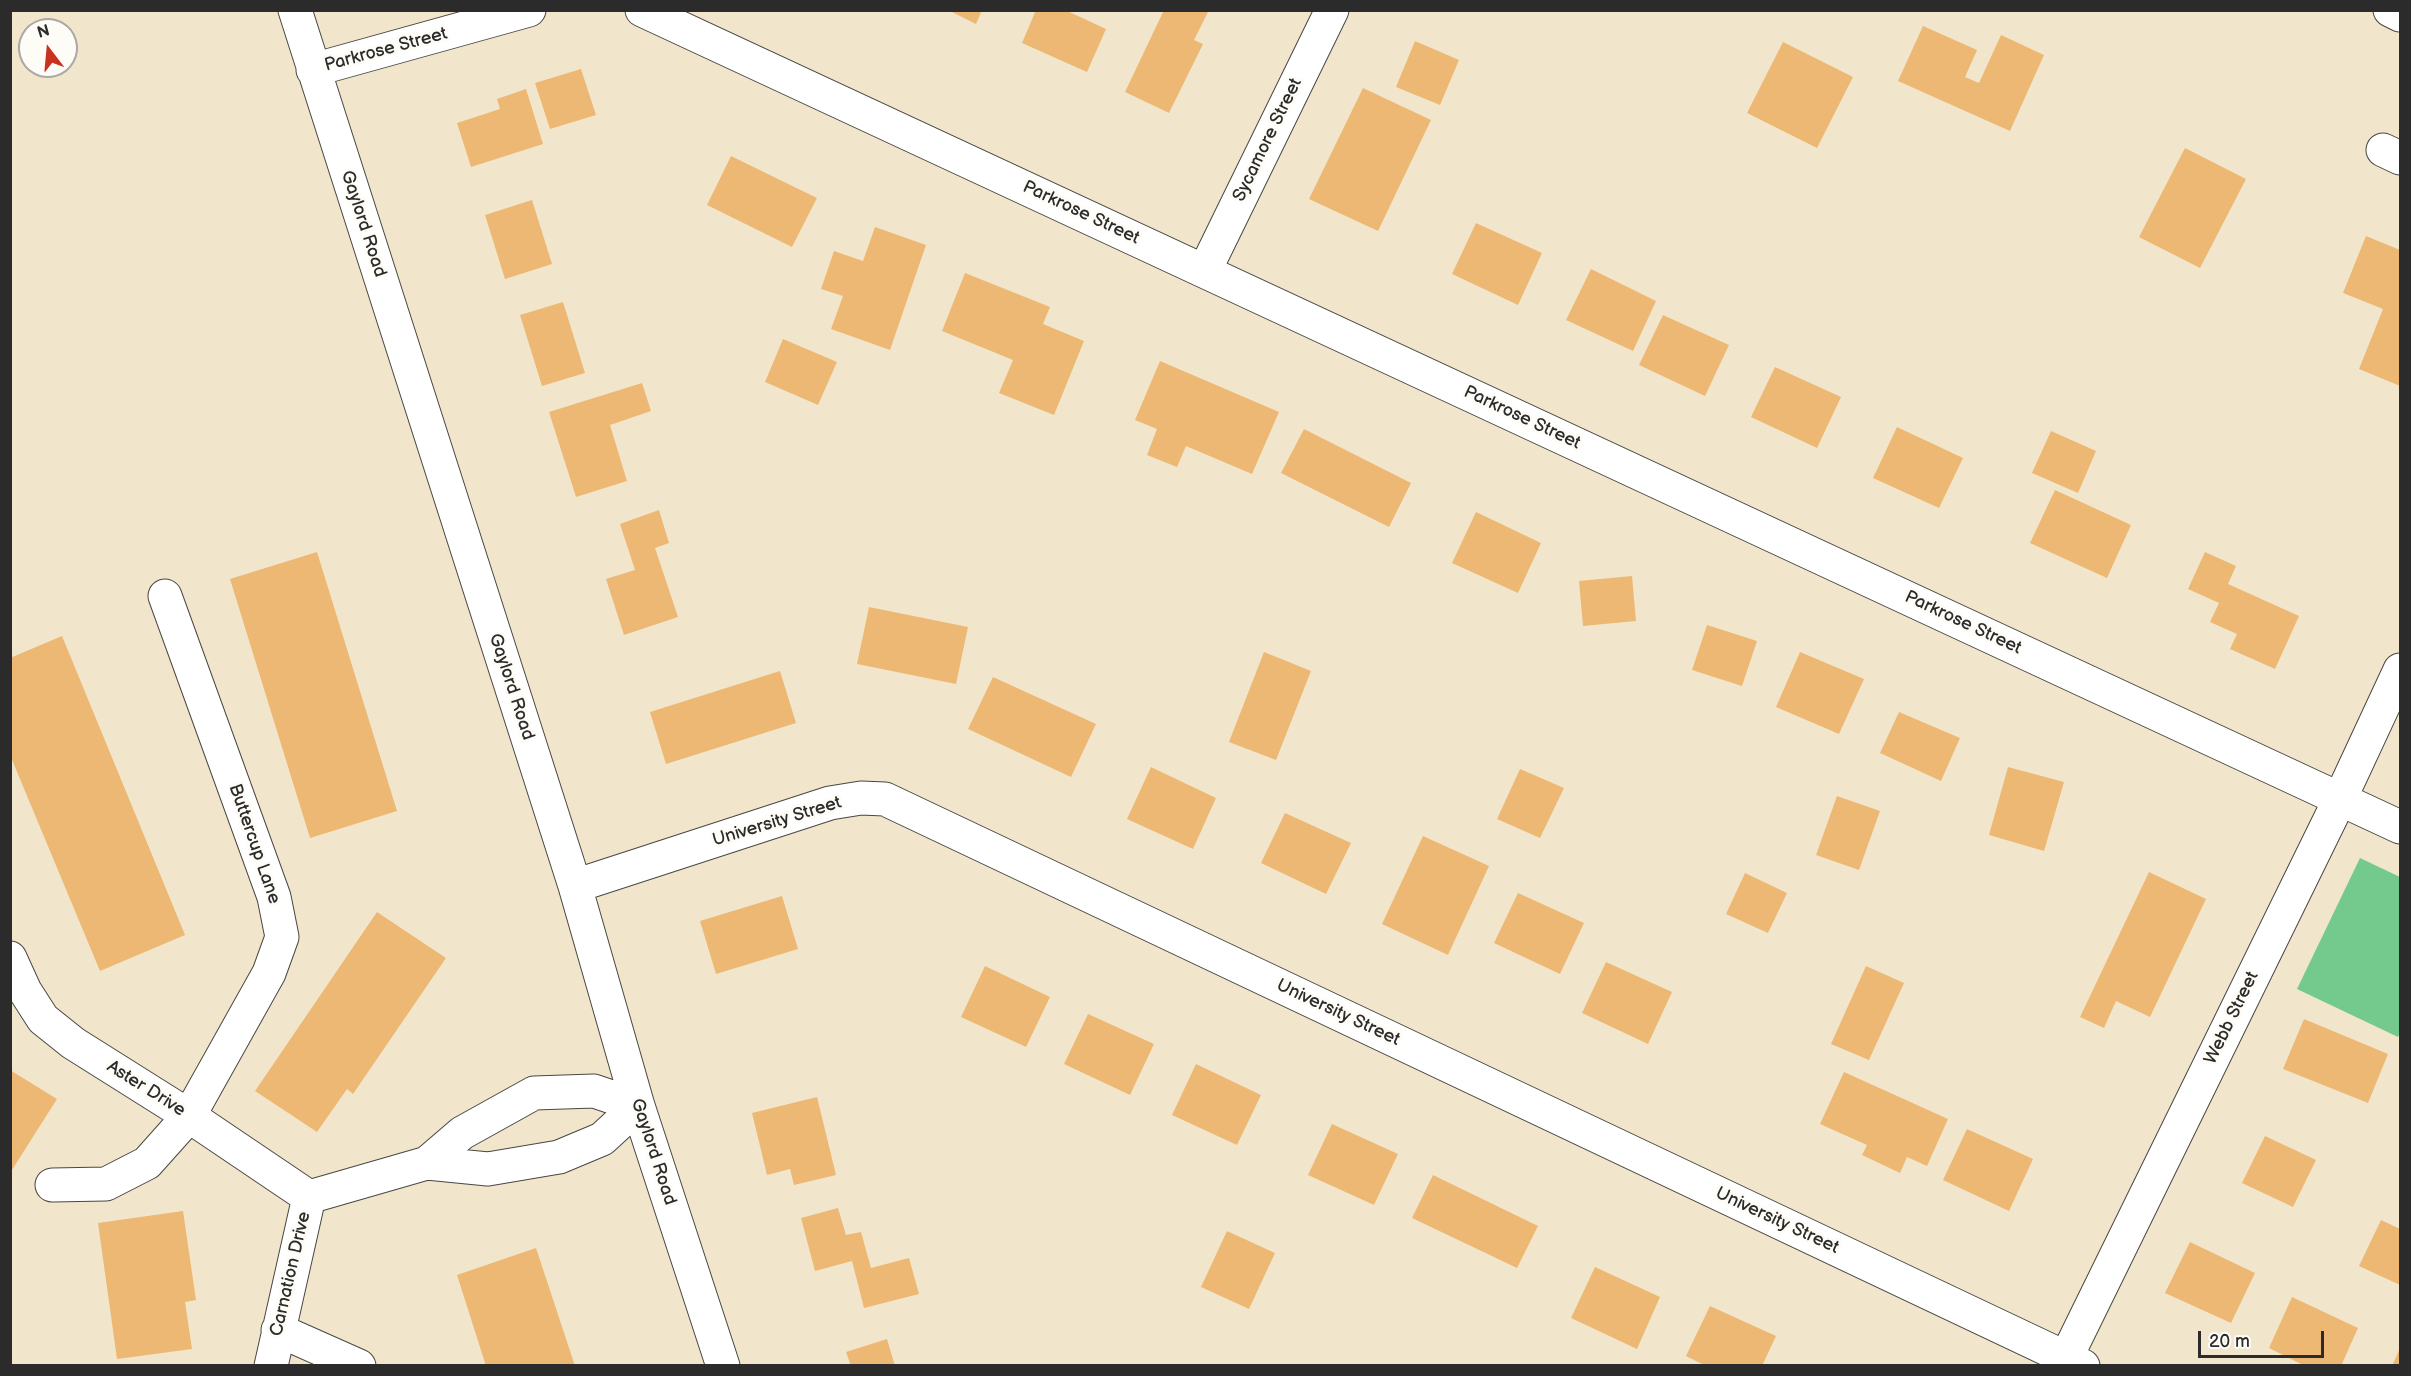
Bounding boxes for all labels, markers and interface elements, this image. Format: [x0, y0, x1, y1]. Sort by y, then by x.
north arrow [18, 18, 78, 78]
text: N [35, 21, 52, 43]
street label: Parkrose Street [322, 23, 450, 77]
street label: Sycamore Street [1229, 75, 1307, 205]
street label: Gaylord Road [336, 168, 390, 280]
street label: Parkrose Street [1019, 177, 1143, 249]
street label: Parkrose Street [1460, 382, 1584, 454]
street label: Parkrose Street [1901, 587, 2025, 659]
street label: Gaylord Road [484, 631, 538, 743]
street label: Buttercup Lane [223, 781, 285, 907]
street label: University Street [710, 792, 844, 852]
street label: Webb Street [2200, 968, 2264, 1068]
street label: University Street [1273, 975, 1403, 1051]
street label: Aster Drive [103, 1056, 189, 1122]
street label: Gaylord Road [626, 1096, 680, 1208]
street label: University Street [1712, 1183, 1842, 1259]
street label: Carnation Drive [266, 1210, 316, 1338]
scale bar [2201, 1319, 2327, 1357]
text: 20 m [2209, 1331, 2250, 1352]

